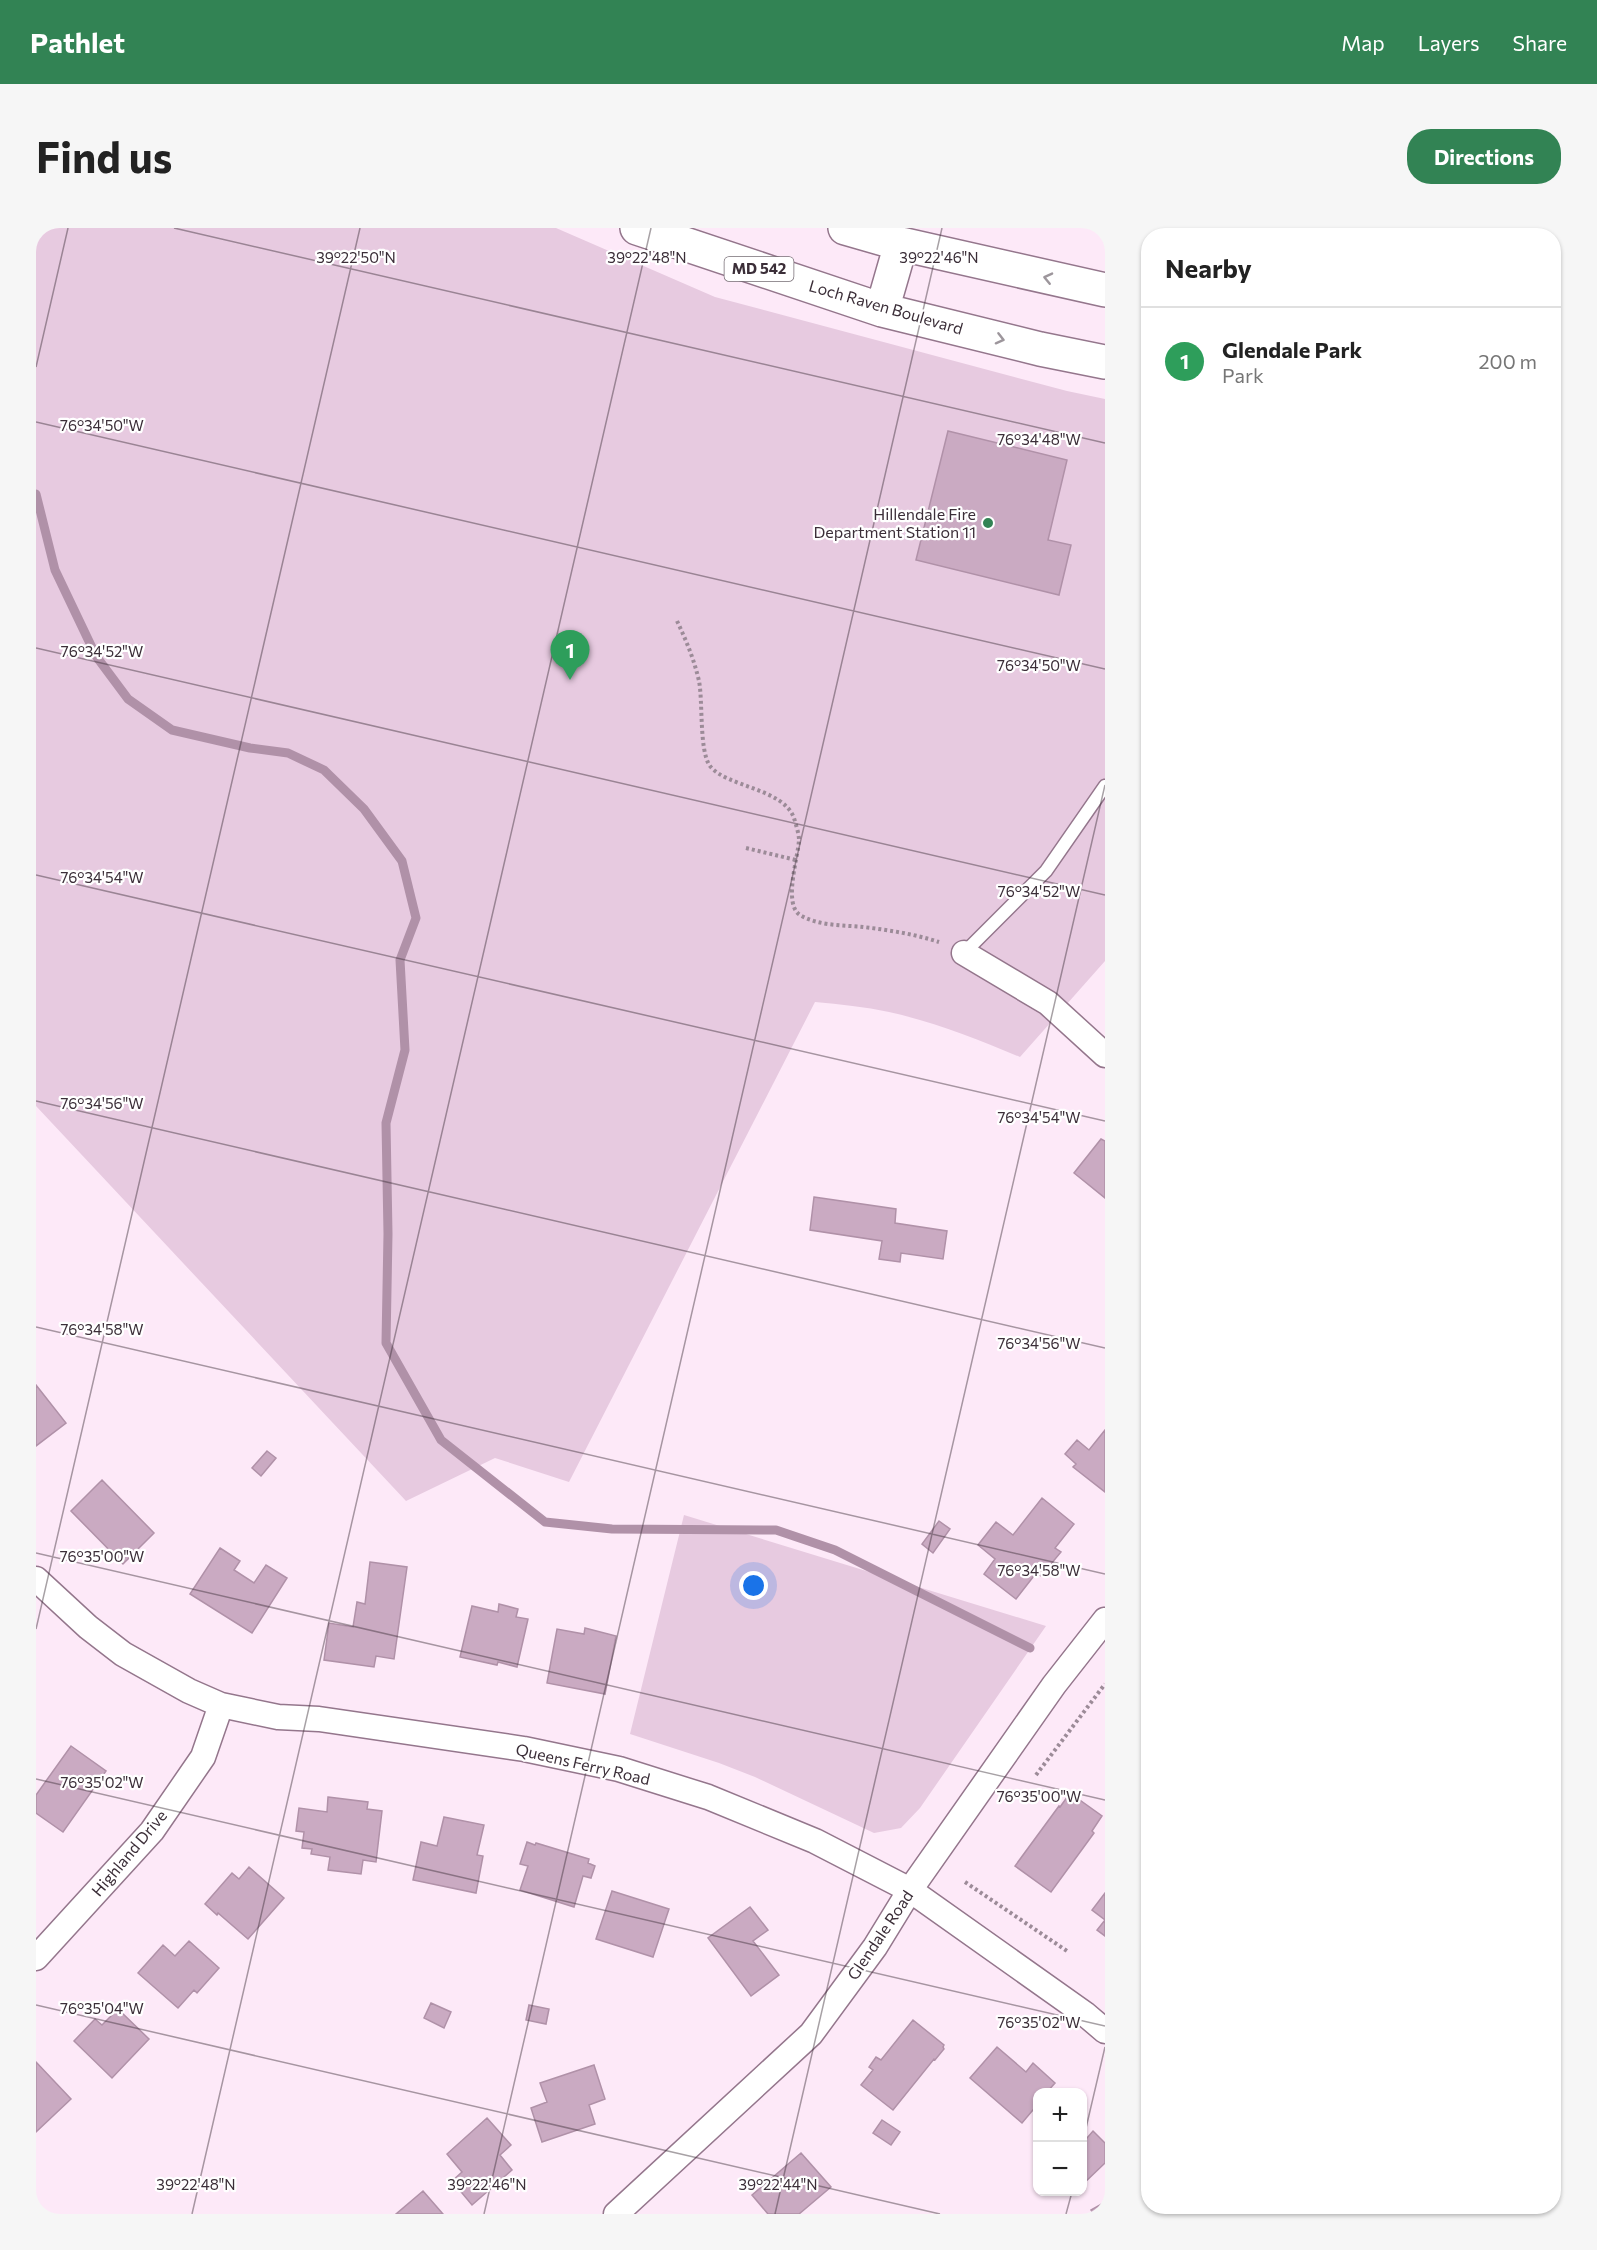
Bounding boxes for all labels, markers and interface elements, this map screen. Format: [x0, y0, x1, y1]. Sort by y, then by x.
text: Pathlet [30, 25, 125, 59]
text: Map [1341, 30, 1385, 55]
text: Layers [1418, 30, 1480, 55]
text: Share [1513, 30, 1567, 55]
button: Directions [1407, 129, 1561, 184]
text: Find us [36, 130, 172, 182]
text: 39°22'50"N [316, 248, 396, 266]
text: 39°22'48"N [607, 248, 687, 266]
text: 39°22'46"N [899, 248, 979, 266]
text: Nearby [1165, 252, 1252, 283]
road number: MD 542 [724, 257, 794, 281]
one-way arrow [1043, 273, 1053, 286]
street label: Loch Raven Boulevard [807, 275, 965, 338]
one-way arrow [994, 331, 1004, 344]
text: Glendale Park [1222, 336, 1362, 363]
text: 1 [1180, 349, 1189, 373]
text: 200 m [1479, 349, 1537, 373]
text: Park [1222, 363, 1264, 387]
text: 76°34'50"W [60, 416, 144, 434]
text: 76°34'48"W [997, 430, 1081, 448]
place label: Hillendale Fire Department Station 11 [814, 504, 976, 541]
marker: Hillendale Fire Department Station 11 [981, 516, 995, 530]
pin: 1 [550, 630, 590, 680]
text: 76°34'52"W [61, 642, 143, 660]
text: 76°34'50"W [997, 656, 1081, 674]
text: 76°34'54"W [60, 868, 144, 886]
text: 76°34'52"W [998, 882, 1080, 900]
text: 76°34'56"W [60, 1094, 144, 1112]
text: 76°34'54"W [997, 1108, 1081, 1126]
text: 76°34'58"W [60, 1320, 144, 1338]
text: 76°34'56"W [997, 1334, 1081, 1352]
text: 76°35'00"W [60, 1547, 144, 1565]
text: 76°34'58"W [997, 1561, 1081, 1579]
your location [739, 1571, 768, 1600]
street label: Queens Ferry Road [514, 1739, 652, 1788]
text: 76°35'02"W [60, 1773, 144, 1791]
text: 76°35'00"W [997, 1787, 1081, 1805]
street label: Highland Drive [87, 1806, 170, 1900]
street label: Glendale Road [843, 1886, 917, 1983]
text: 76°35'04"W [60, 1999, 144, 2017]
text: 76°35'02"W [997, 2013, 1081, 2031]
map controls [1033, 2088, 1087, 2196]
button: + [1033, 2088, 1087, 2142]
button: − [1033, 2142, 1087, 2196]
text: 39°22'48"N [156, 2175, 236, 2193]
text: 39°22'46"N [447, 2175, 527, 2193]
text: 39°22'44"N [738, 2175, 818, 2193]

